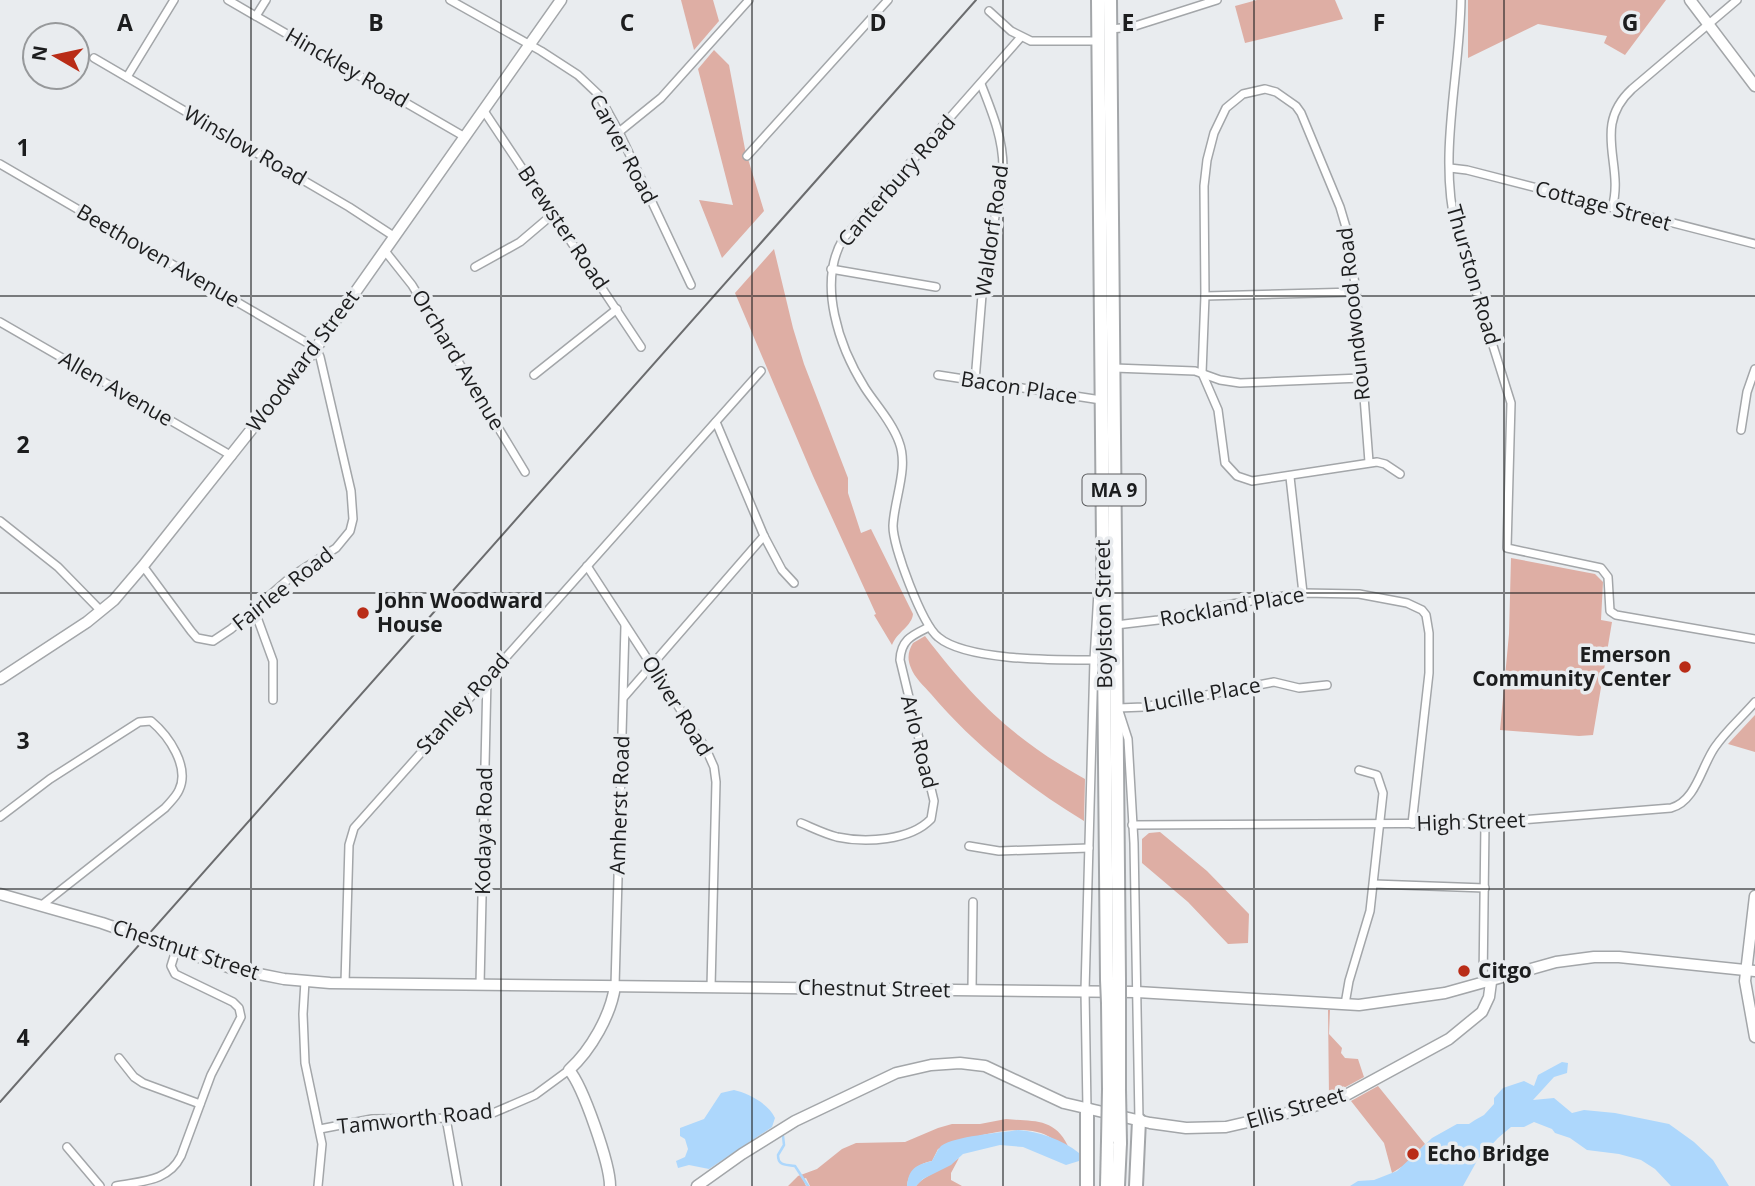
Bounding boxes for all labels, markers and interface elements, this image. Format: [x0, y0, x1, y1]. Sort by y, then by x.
text: A [117, 6, 133, 38]
text: B [368, 6, 384, 38]
text: C [620, 6, 634, 38]
text: D [869, 6, 887, 38]
text: E [1122, 6, 1134, 38]
text: F [1373, 6, 1385, 38]
text: G [1622, 6, 1638, 38]
north arrow [21, 21, 91, 91]
street label: Hinckley Road [281, 21, 414, 114]
text: N [25, 44, 53, 63]
street label: Carver Road [583, 89, 664, 208]
street label: Winslow Road [179, 99, 312, 192]
street label: Canterbury Road [831, 109, 961, 252]
text: 1 [16, 131, 30, 163]
street label: Brewster Road [512, 160, 616, 295]
street label: Waldorf Road [968, 163, 1014, 299]
street label: Cottage Street [1532, 173, 1674, 237]
street label: Beethoven Avenue [72, 197, 245, 313]
street label: Thurston Road [1441, 201, 1507, 348]
street label: Roundwood Road [1330, 226, 1376, 402]
street label: Woodward Street [240, 284, 365, 437]
street label: Orchard Avenue [406, 284, 512, 435]
street label: Allen Avenue [54, 344, 179, 432]
street label: Bacon Place [959, 364, 1079, 410]
text: 2 [16, 428, 30, 460]
road number: MA 9 [1082, 475, 1146, 505]
street label: Boylston Street [1088, 539, 1118, 689]
street label: Fairlee Road [226, 540, 339, 636]
street label: Rockland Place [1157, 580, 1306, 633]
place label: John Woodward House [375, 586, 543, 638]
marker: John Woodward House [355, 605, 371, 621]
place label: Emerson Community Center [1472, 640, 1671, 692]
street label: Stanley Road [409, 647, 515, 760]
street label: Oliver Road [636, 650, 720, 761]
marker: Emerson Community Center [1677, 659, 1693, 675]
street label: Lucille Place [1141, 670, 1263, 718]
street label: Arlo Road [895, 692, 945, 791]
text: 3 [16, 724, 30, 756]
street label: Amherst Road [603, 735, 635, 875]
street label: Kodaya Road [468, 767, 498, 895]
street label: High Street [1416, 805, 1526, 837]
street label: Chestnut Street [109, 912, 263, 986]
place label: Citgo [1478, 956, 1532, 984]
marker: Citgo [1456, 963, 1472, 979]
street label: Chestnut Street [797, 973, 951, 1003]
text: 4 [16, 1021, 30, 1053]
street label: Ellis Street [1243, 1080, 1348, 1135]
street label: Tamworth Road [336, 1096, 494, 1140]
place label: Echo Bridge [1427, 1139, 1549, 1167]
marker: Echo Bridge [1405, 1146, 1421, 1162]

